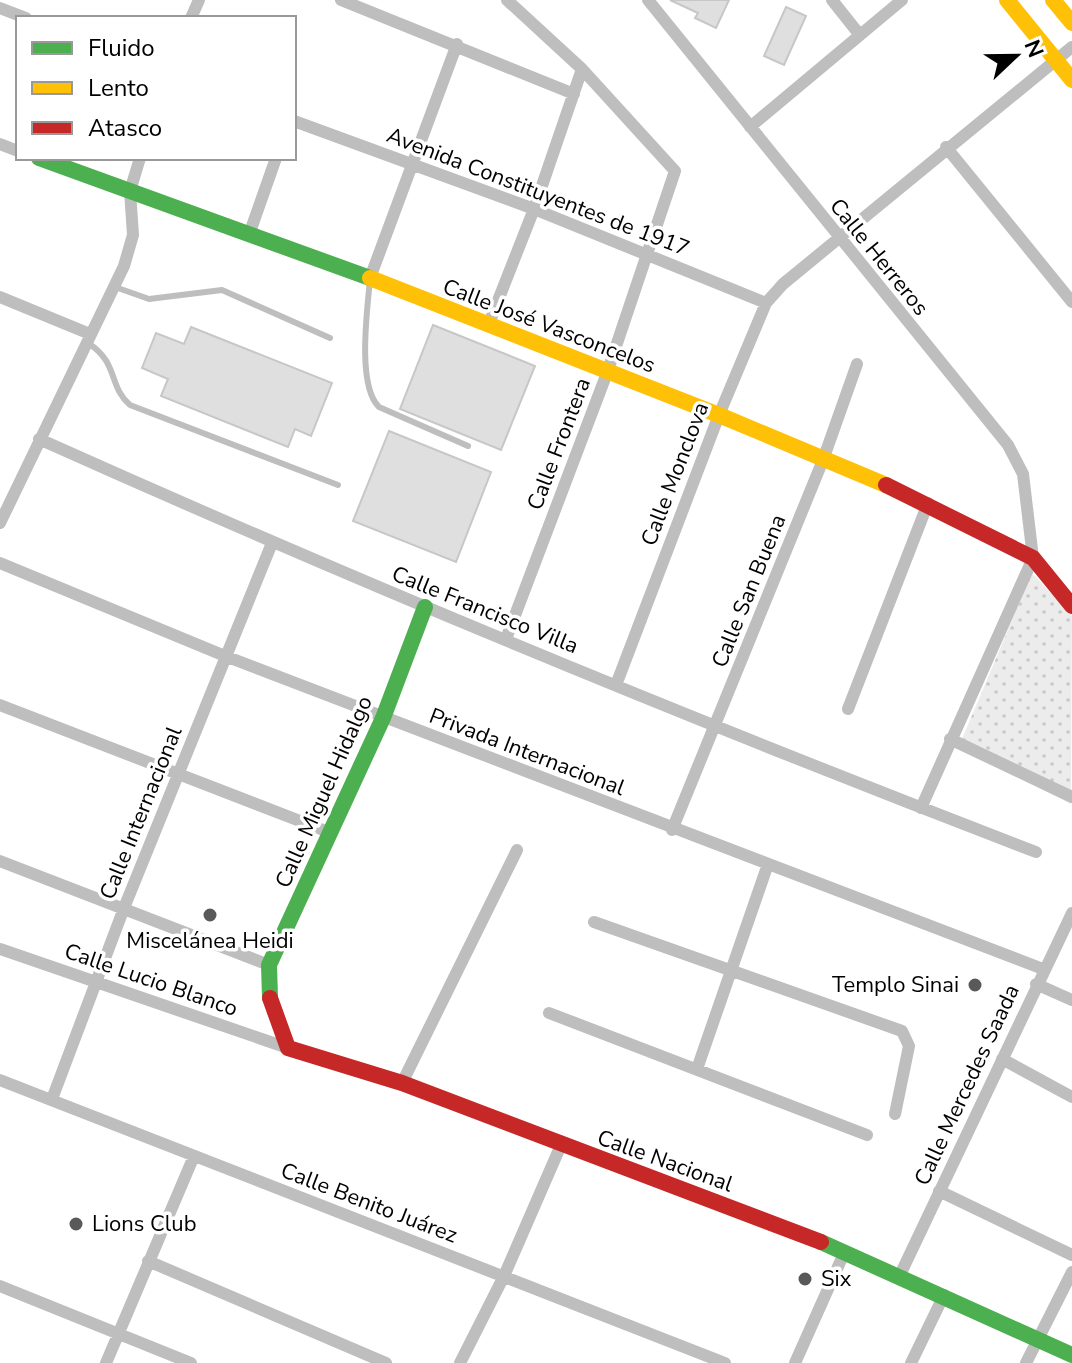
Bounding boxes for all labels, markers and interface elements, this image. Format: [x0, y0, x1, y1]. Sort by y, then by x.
legend [16, 16, 296, 160]
north arrow [976, 16, 1056, 96]
text: Fluido [88, 32, 155, 64]
text: N [1017, 36, 1051, 62]
text: Lento [88, 72, 149, 104]
text: Atasco [88, 112, 162, 144]
street label: Avenida Constituyentes de 1917 [382, 120, 694, 264]
street label: Calle Herreros [822, 192, 936, 322]
street label: Calle José Vasconcelos [438, 272, 660, 380]
street label: Calle Frontera [520, 374, 598, 514]
street label: Calle Monclova [634, 398, 716, 550]
street label: Calle San Buena [705, 510, 793, 672]
street label: Calle Francisco Villa [387, 559, 583, 661]
street label: Calle Miguel Hidalgo [268, 691, 380, 893]
street label: Privada Internacional [425, 701, 630, 803]
street label: Calle Internacional [93, 722, 190, 904]
marker: Miscelánea Heidi [201, 906, 219, 924]
place label: Miscelánea Heidi [126, 926, 294, 956]
street label: Calle Lucio Blanco [60, 936, 242, 1024]
place label: Templo Sinai [832, 970, 959, 1000]
marker: Templo Sinai [966, 976, 984, 994]
street label: Calle Mercedes Saada [907, 980, 1027, 1190]
street label: Calle Nacional [593, 1123, 738, 1200]
street label: Calle Benito Juárez [276, 1156, 462, 1250]
place label: Lions Club [92, 1209, 197, 1239]
marker: Lions Club [67, 1215, 85, 1233]
place label: Six [821, 1264, 852, 1294]
marker: Six [796, 1270, 814, 1288]

